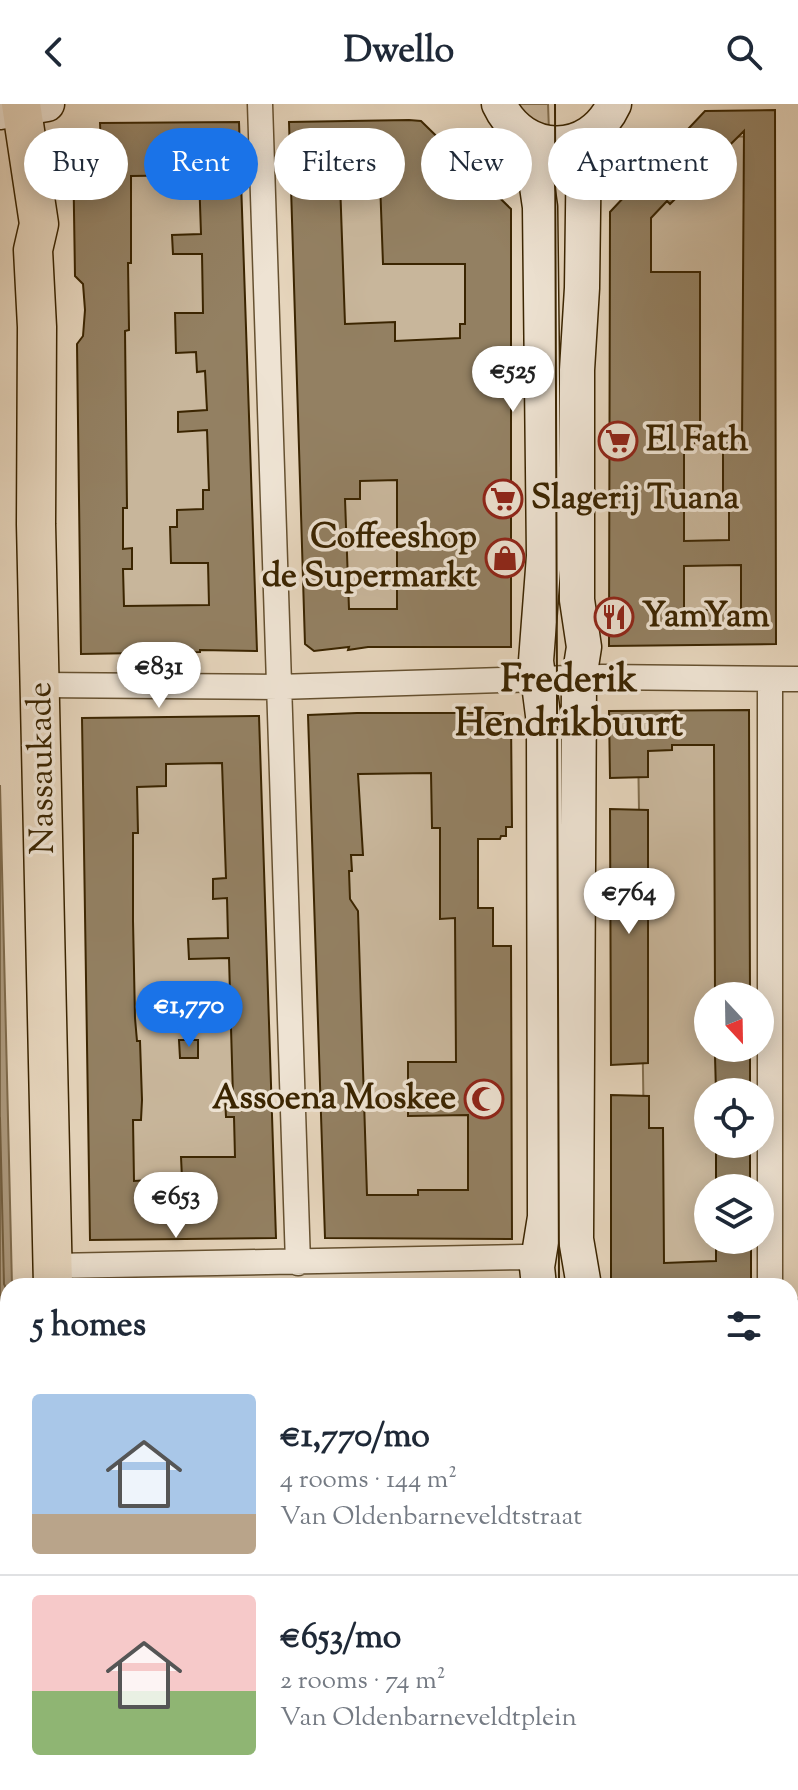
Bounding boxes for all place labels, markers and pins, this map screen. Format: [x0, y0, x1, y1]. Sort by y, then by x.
pin: €525 [466, 346, 560, 414]
place label: El Fath [646, 417, 749, 466]
supermarket icon: El Fath [597, 420, 639, 462]
place label: Slagerij Tuana [531, 475, 740, 524]
supermarket icon: Slagerij Tuana [482, 478, 524, 520]
place label: Coffeeshop de Supermarkt [262, 514, 477, 602]
shop icon: Coffeeshop de Supermarkt [484, 537, 526, 579]
place label: YamYam [642, 593, 770, 642]
restaurant icon: YamYam [593, 596, 635, 638]
pin: €831 [112, 642, 206, 710]
pin: €764 [582, 868, 676, 936]
pin: €1,770 [124, 981, 254, 1049]
place label: Assoena Moskee [212, 1075, 456, 1124]
mosque icon: Assoena Moskee [463, 1078, 505, 1120]
pin: €653 [129, 1172, 223, 1240]

